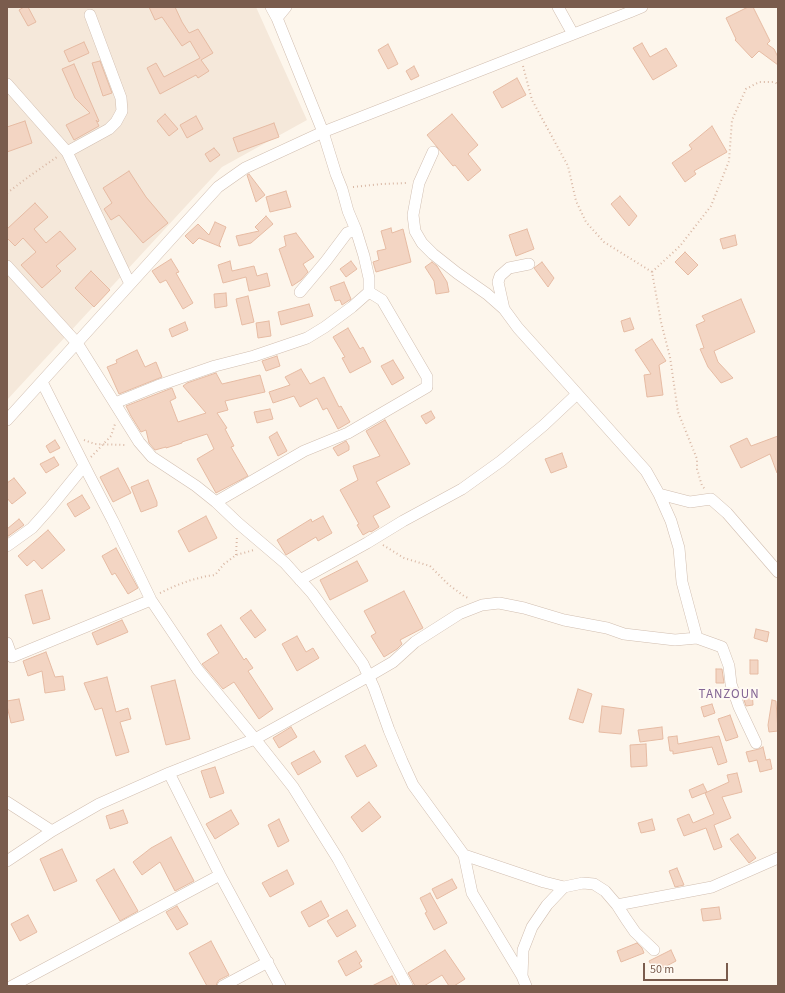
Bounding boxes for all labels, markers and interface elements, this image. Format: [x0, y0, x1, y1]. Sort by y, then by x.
district label: TANZOUN [698, 687, 760, 703]
scale bar [645, 955, 730, 981]
text: 50 m [650, 961, 674, 978]

